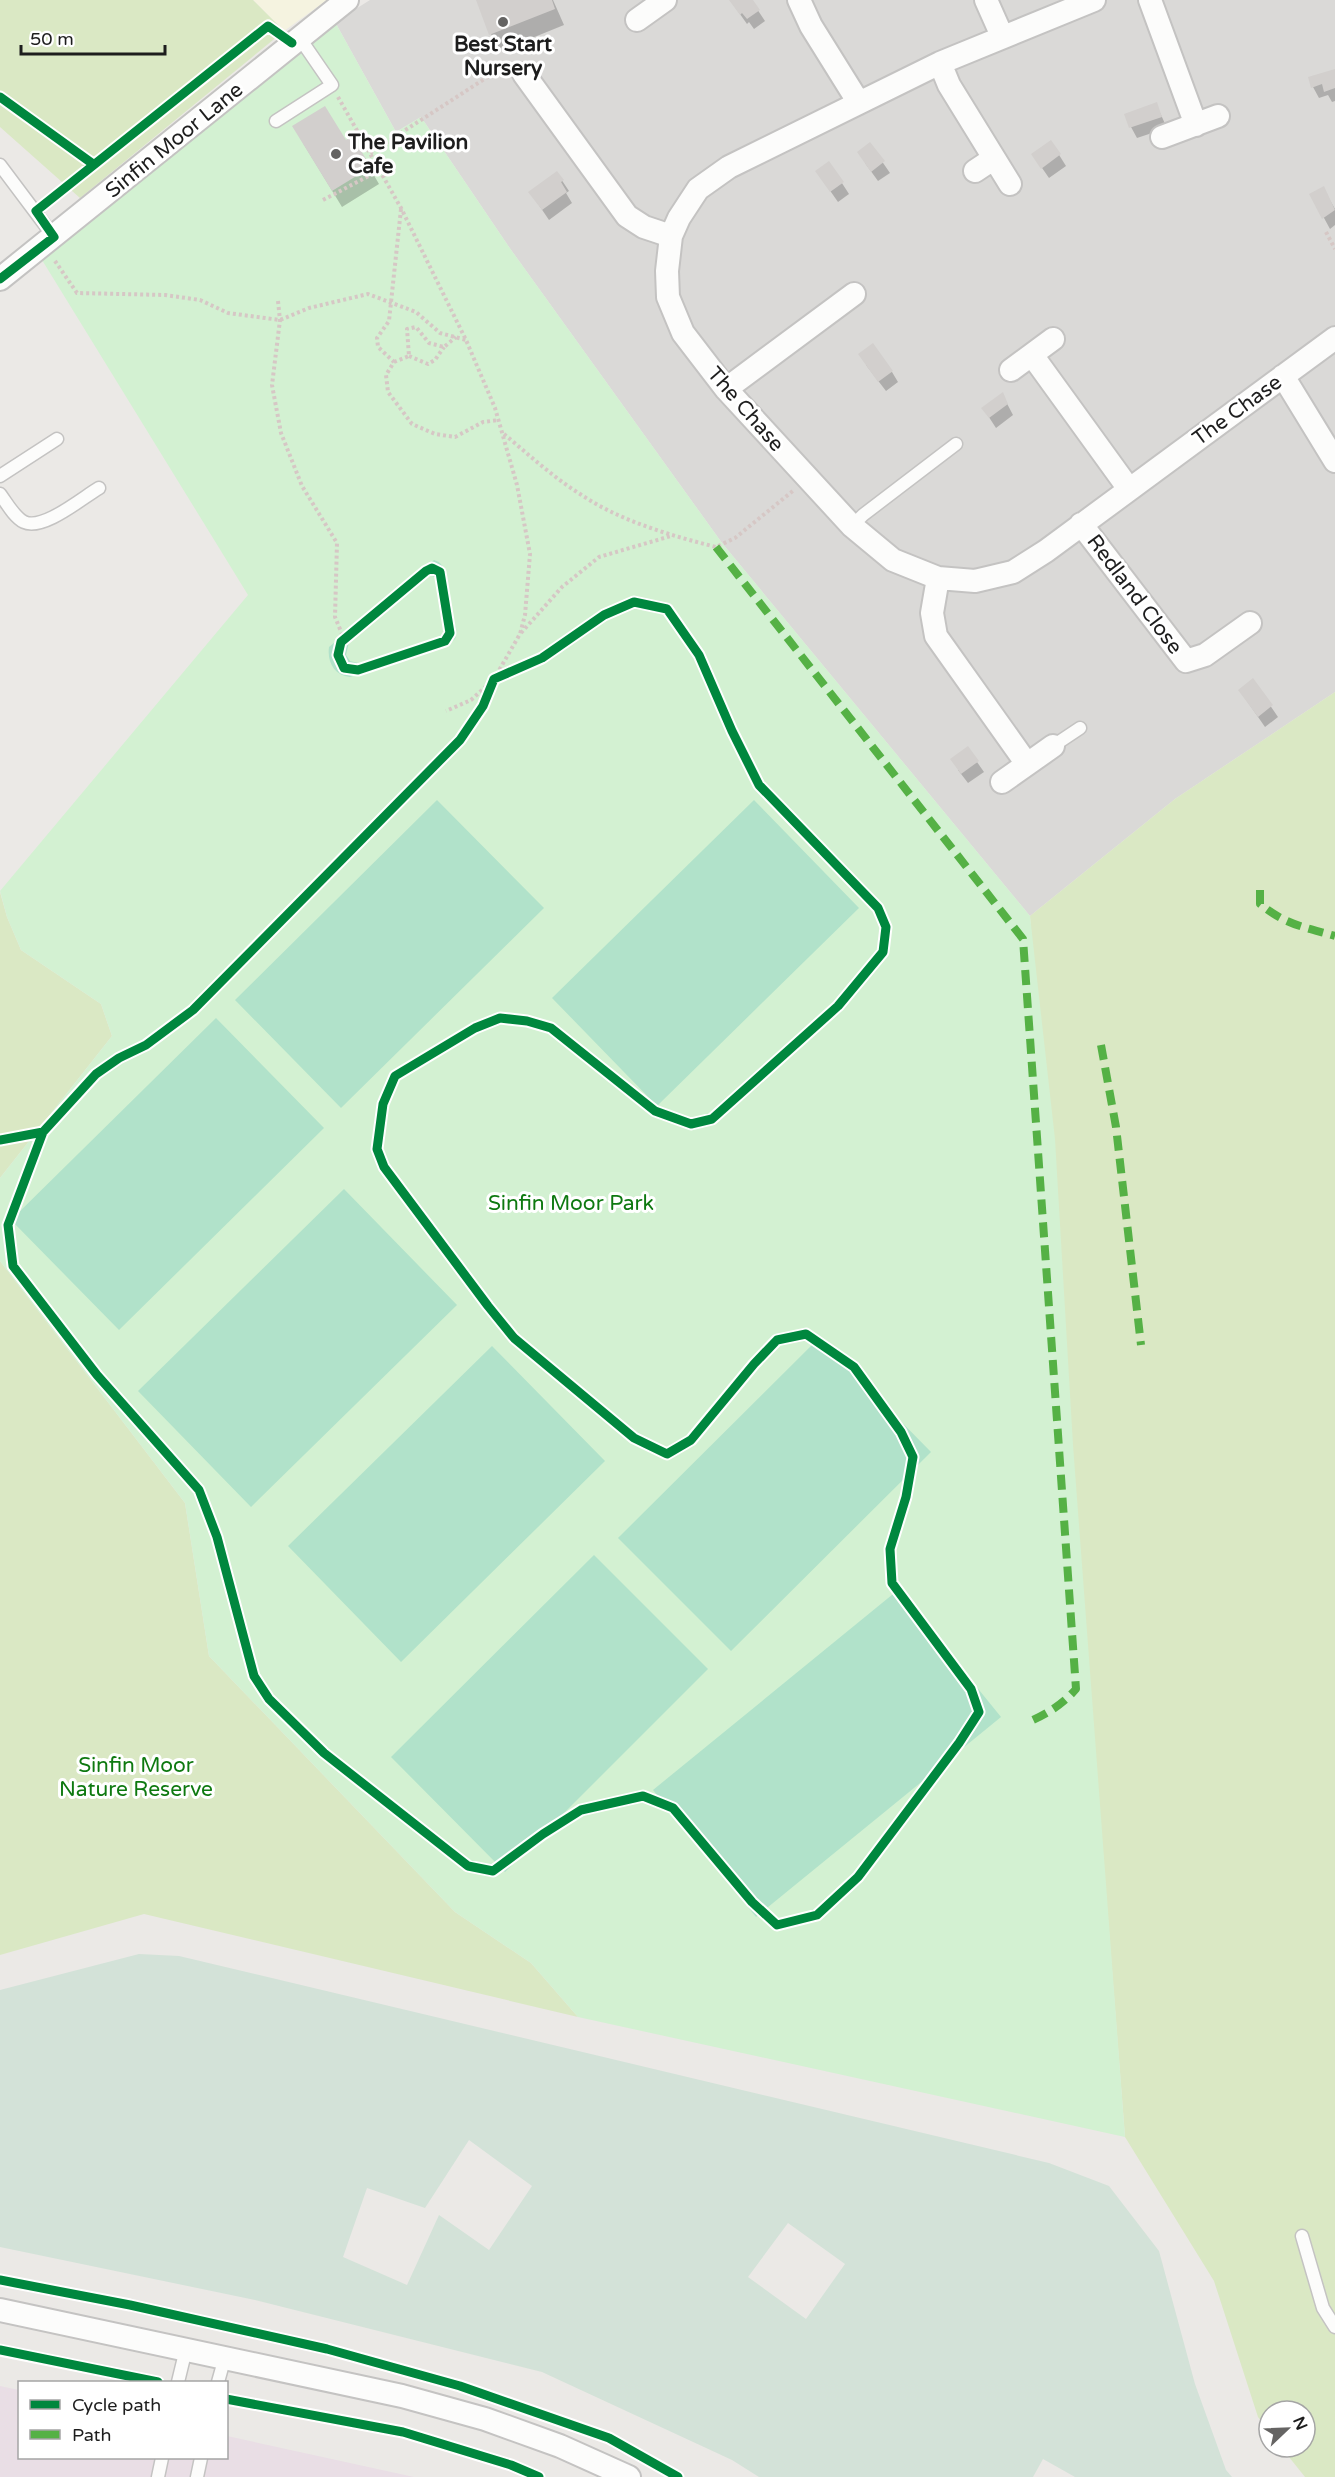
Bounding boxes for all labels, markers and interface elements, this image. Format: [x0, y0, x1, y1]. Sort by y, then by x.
marker: Best Start Nursery [496, 15, 510, 29]
scale bar [21, 18, 165, 56]
text: 50 m [30, 28, 74, 50]
place label: Best Start Nursery [454, 32, 552, 81]
street label: Sinfin Moor Lane [100, 77, 248, 204]
place label: The Pavilion Cafe [347, 130, 468, 179]
marker: The Pavilion Cafe [329, 147, 343, 161]
street label: The Chase [702, 362, 789, 457]
street label: The Chase [1188, 370, 1287, 451]
street label: Redland Close [1082, 530, 1188, 659]
park label: Sinfin Moor Park [488, 1191, 654, 1216]
park label: Sinfin Moor Nature Reserve [59, 1753, 213, 1802]
legend [18, 2381, 228, 2459]
text: Cycle path [72, 2394, 161, 2416]
north arrow [1257, 2399, 1317, 2459]
text: N [1288, 2414, 1312, 2433]
text: Path [72, 2424, 111, 2446]

